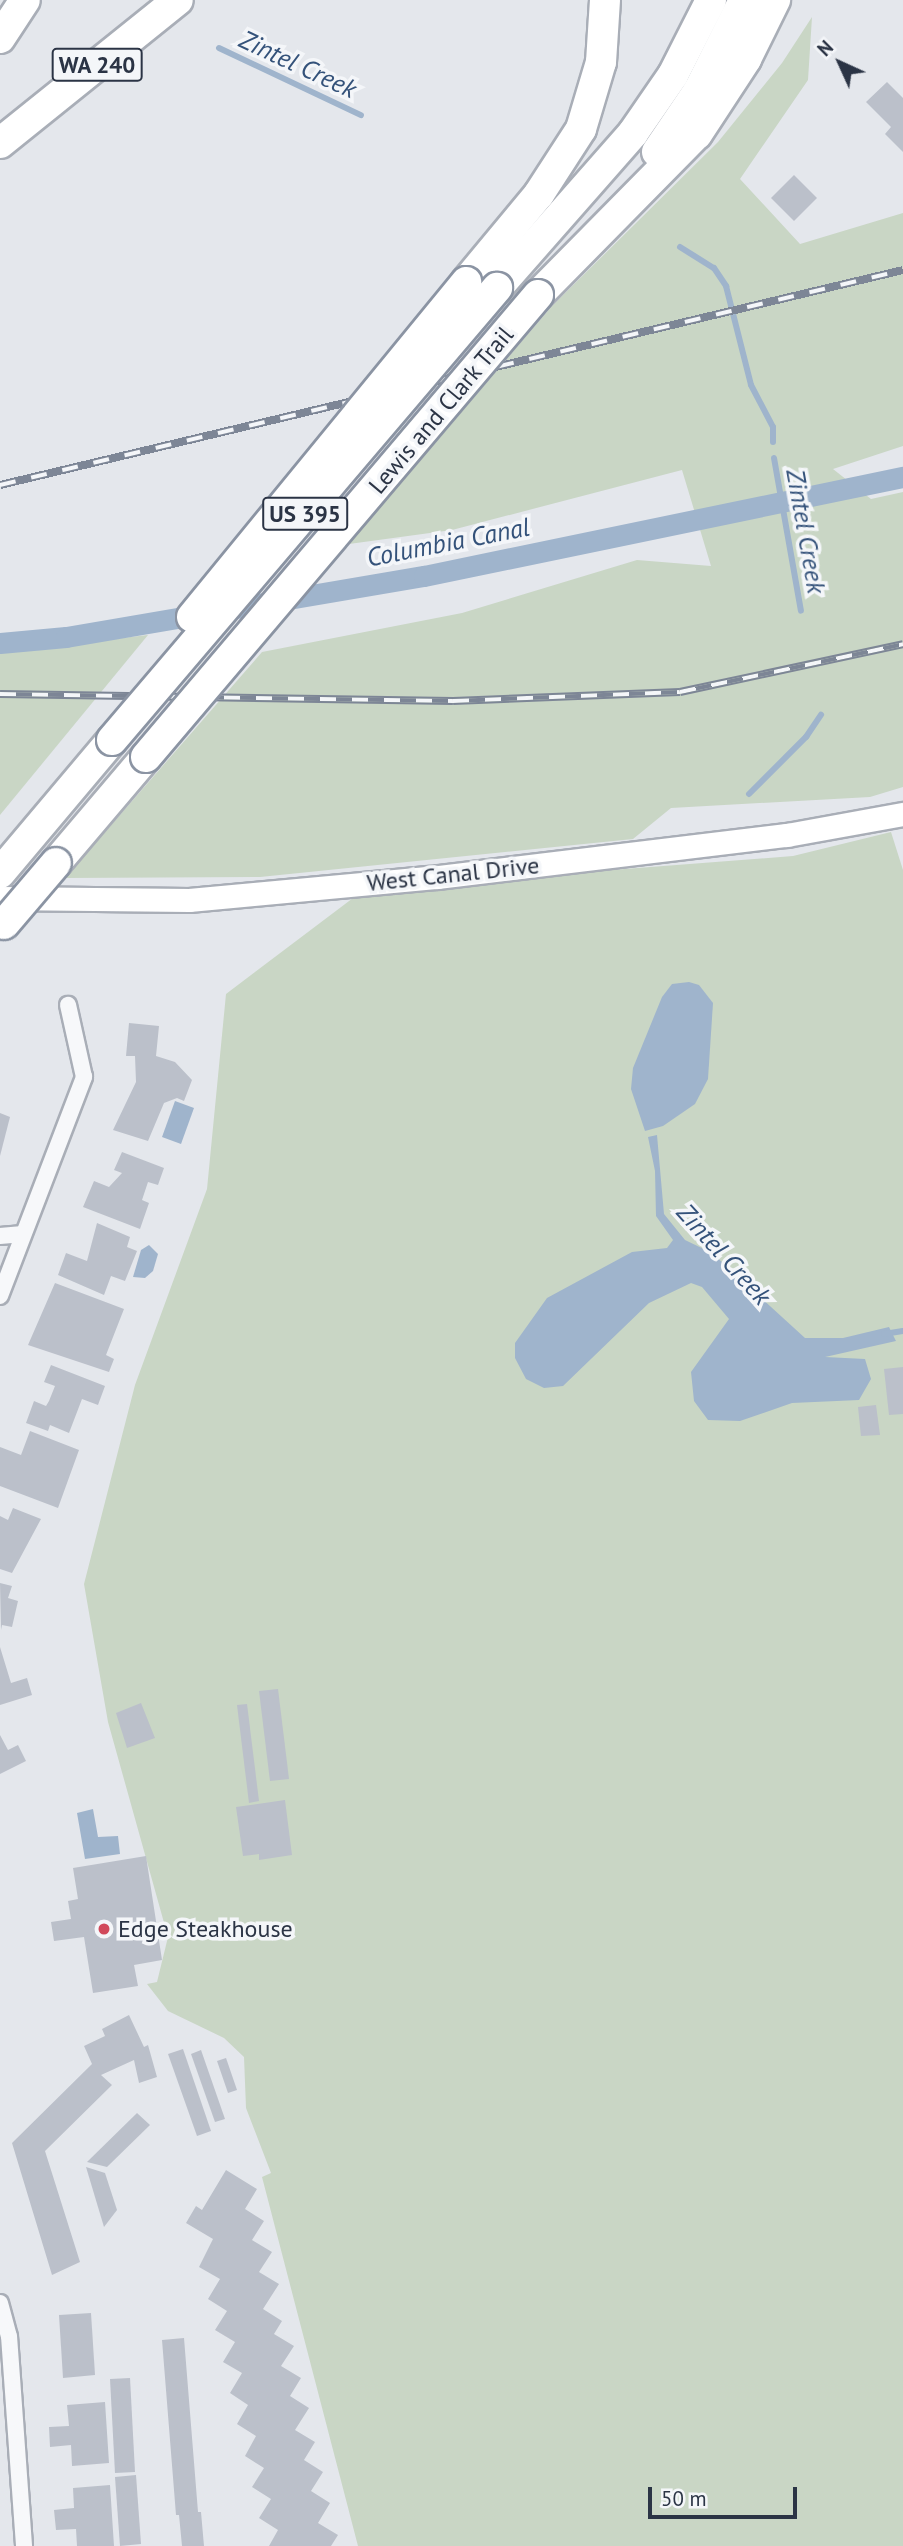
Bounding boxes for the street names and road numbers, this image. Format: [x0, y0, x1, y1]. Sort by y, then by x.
road number: WA 240 [50, 46, 144, 85]
street label: Lewis and Clark Trail [362, 320, 520, 500]
road number: US 395 [261, 494, 349, 534]
street label: West Canal Drive [365, 851, 541, 897]

